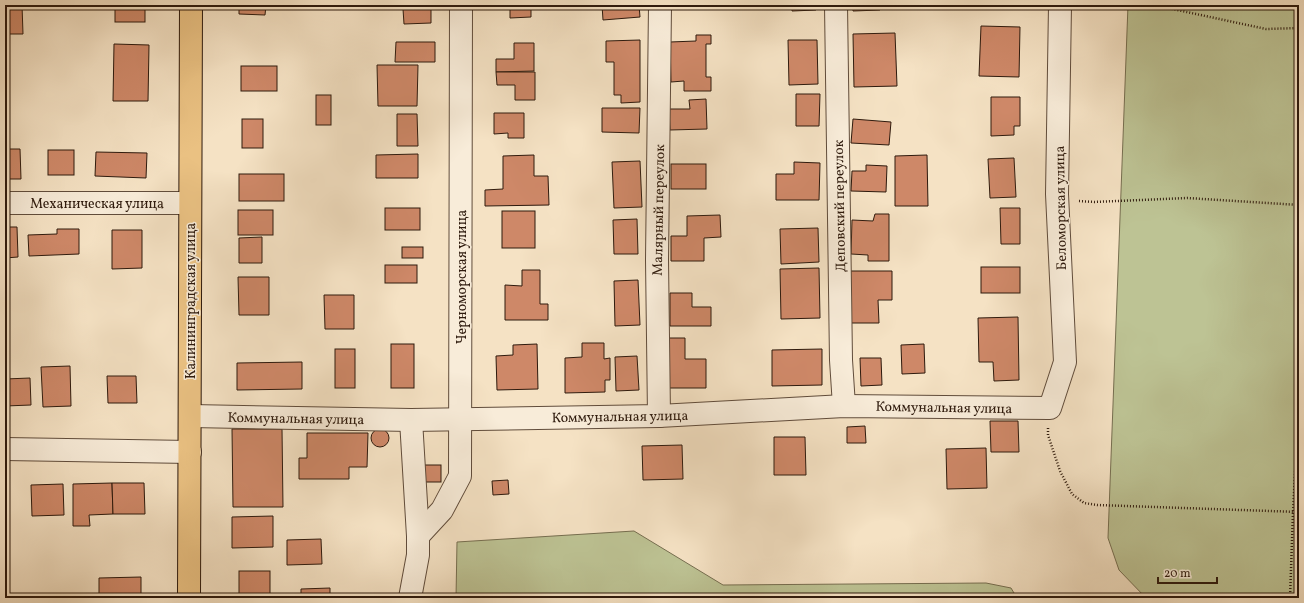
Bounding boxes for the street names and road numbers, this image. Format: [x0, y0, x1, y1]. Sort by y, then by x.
street label: Деповский переулок [830, 139, 851, 272]
street label: Малярный переулок [649, 143, 670, 276]
street label: Беломорская улица [1051, 146, 1072, 270]
street label: Механическая улица [30, 195, 164, 214]
street label: Черноморская улица [453, 210, 472, 344]
street label: Калининградская улица [182, 223, 201, 379]
street label: Коммунальная улица [875, 398, 1013, 419]
street label: Коммунальная улица [552, 407, 689, 428]
street label: Коммунальная улица [227, 409, 365, 430]

